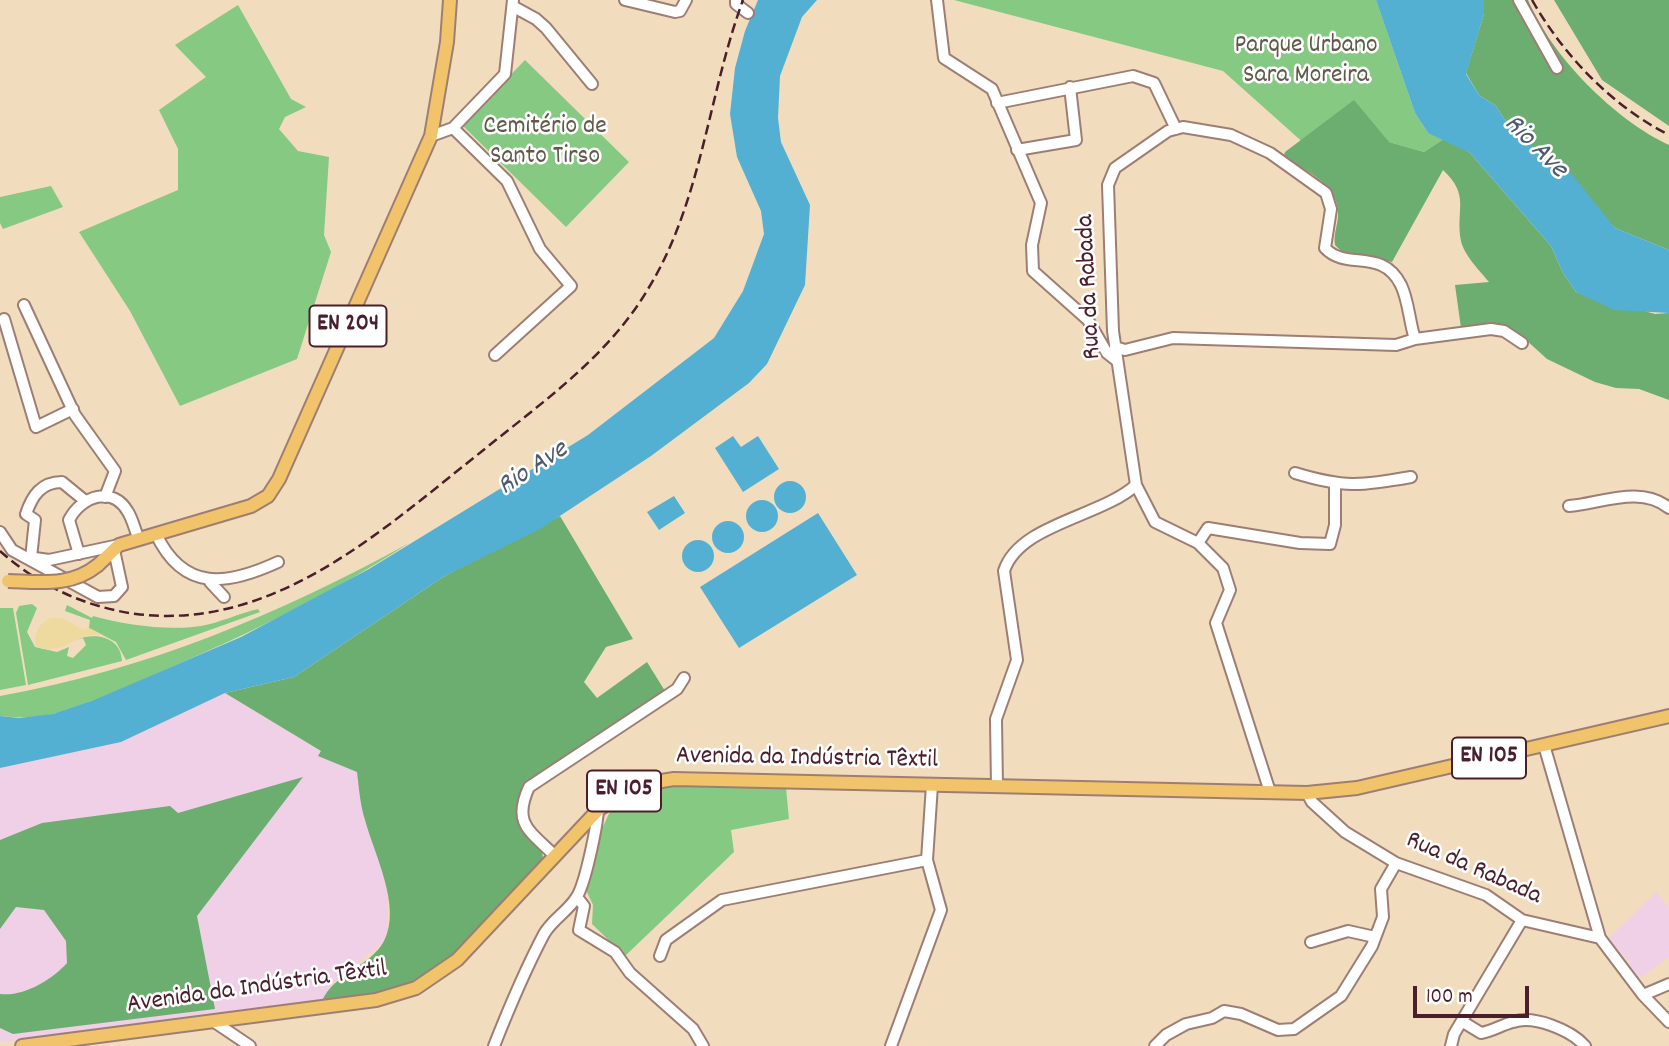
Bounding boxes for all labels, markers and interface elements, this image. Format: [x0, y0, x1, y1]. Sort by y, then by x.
park label: Parque Urbano Sara Moreira [1234, 31, 1378, 92]
water label: Rio Ave [1495, 109, 1573, 187]
park label: Cemitério de Santo Tirso [483, 112, 607, 174]
street label: Rua da Rabada [1072, 214, 1110, 360]
road number: EN 204 [310, 306, 386, 346]
water label: Rio Ave [493, 435, 575, 505]
road number: EN 105 [1452, 738, 1526, 778]
street label: Avenida da Indústria Têxtil [676, 742, 938, 778]
road number: EN 105 [587, 770, 661, 812]
street label: Rua da Rabada [1400, 826, 1546, 914]
street label: Avenida da Indústria Têxtil [125, 955, 389, 1023]
scale bar [1417, 972, 1532, 1016]
text: 100 m [1426, 983, 1473, 1013]

